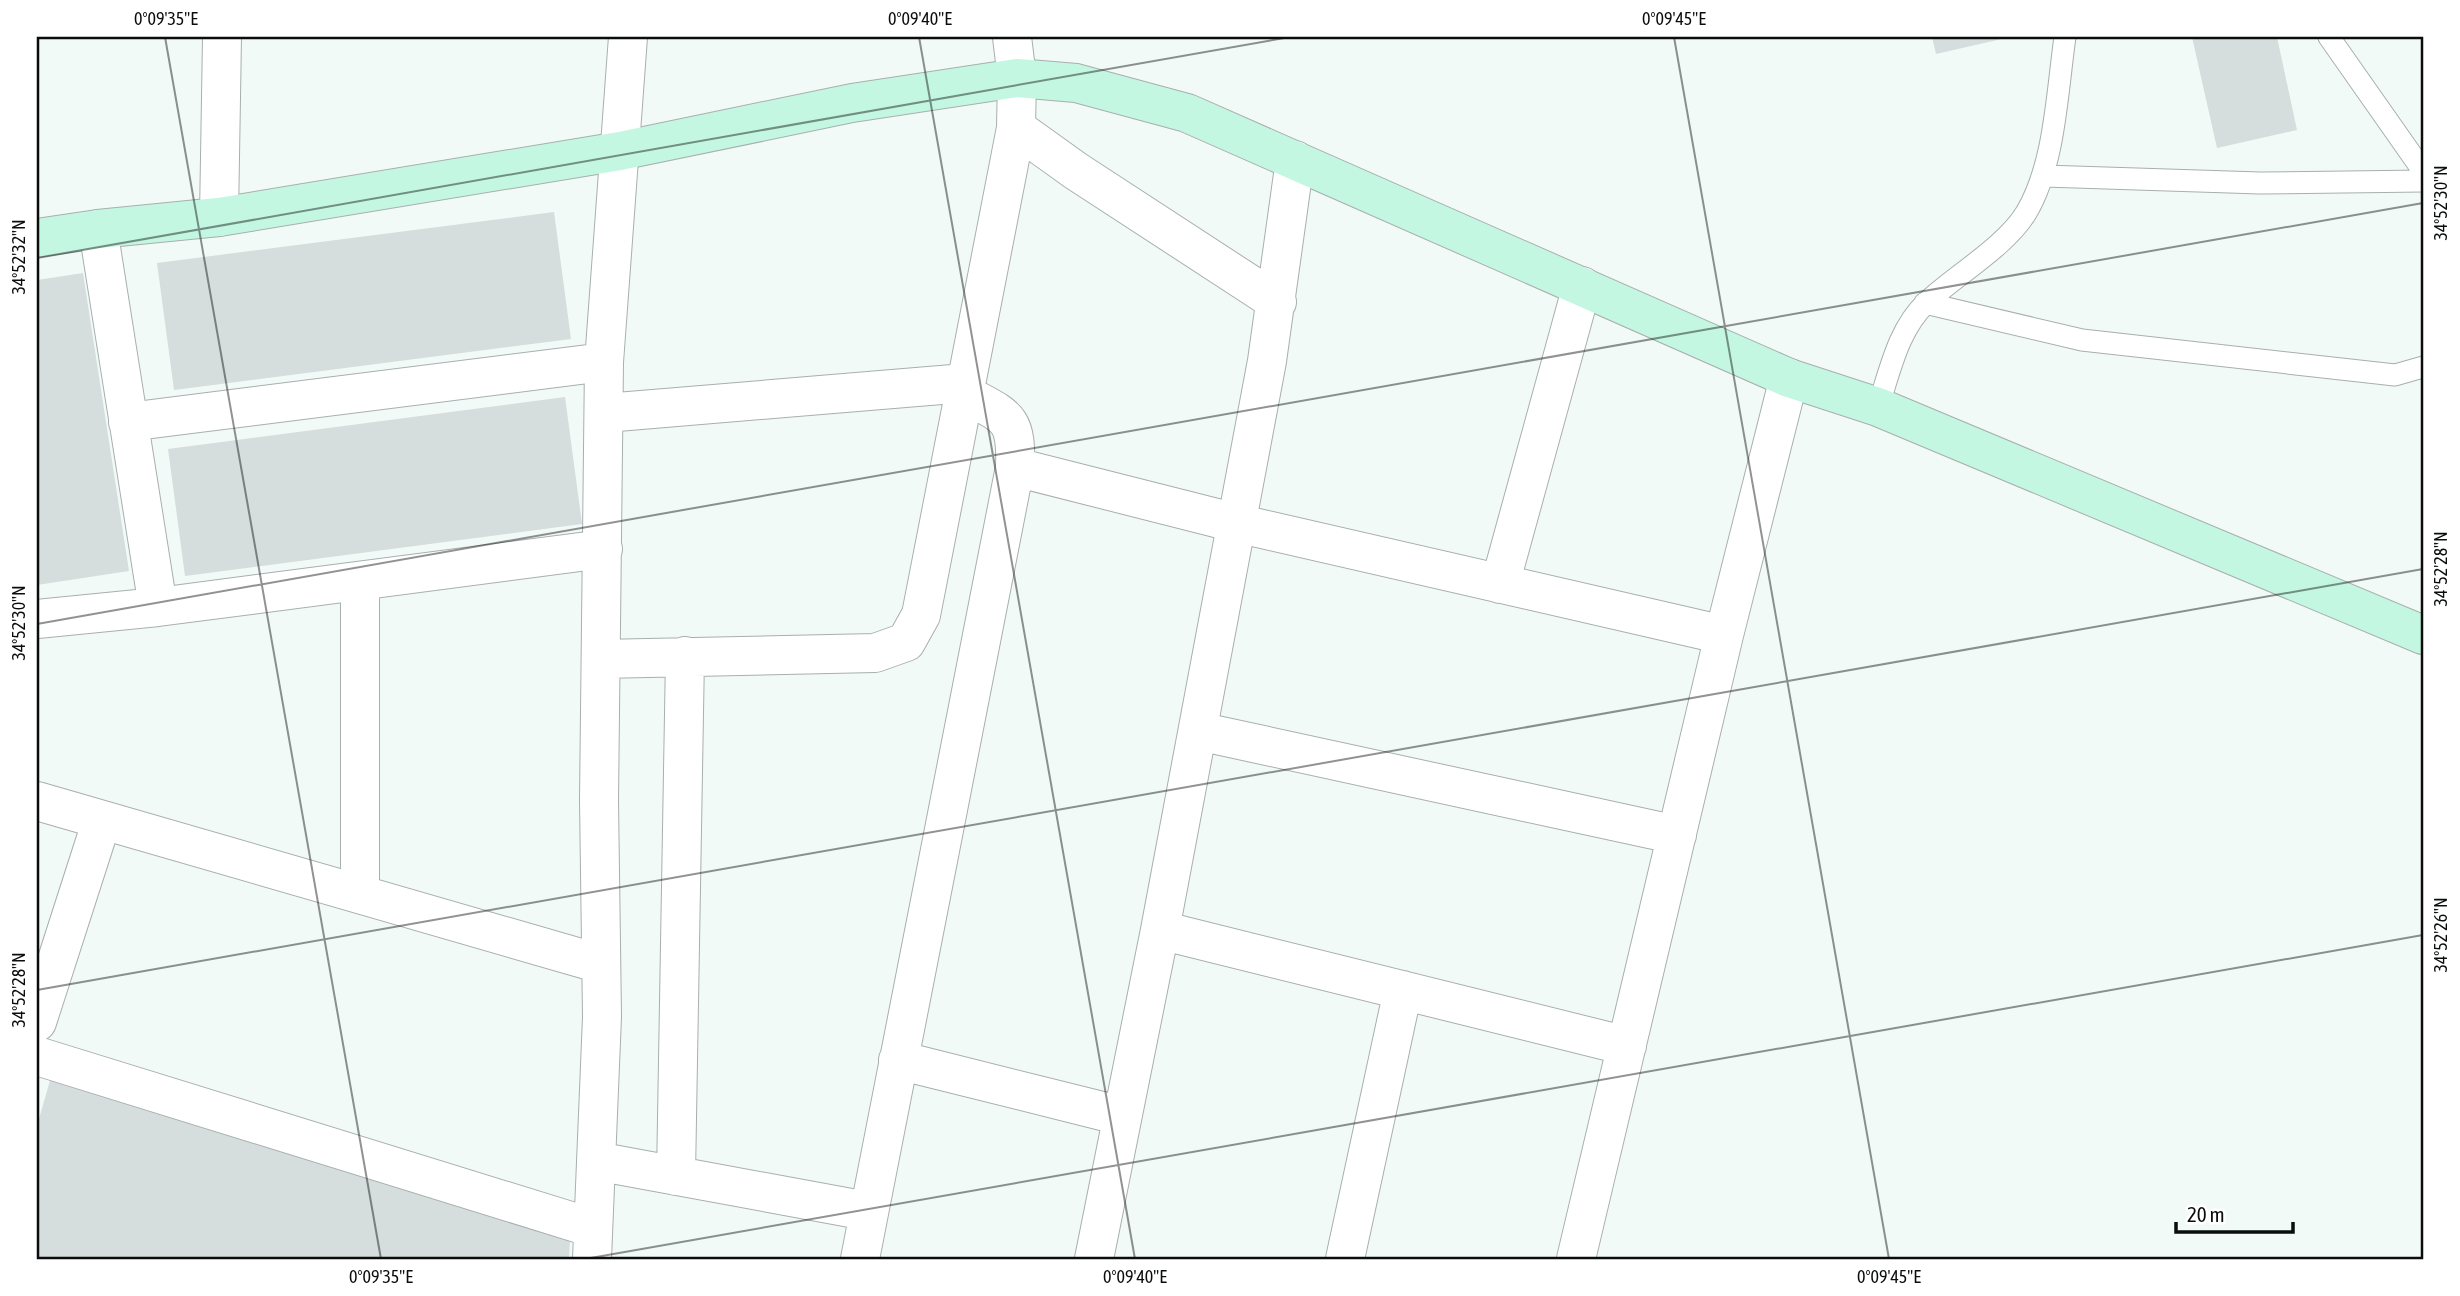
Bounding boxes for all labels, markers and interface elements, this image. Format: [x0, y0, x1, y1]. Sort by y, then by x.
text: 0°09'35"E [134, 8, 198, 29]
text: 0°09'40"E [888, 8, 952, 29]
text: 0°09'45"E [1642, 8, 1706, 29]
text: 34°52'30"N [2430, 165, 2451, 241]
text: 34°52'32"N [8, 219, 29, 295]
text: 34°52'28"N [2430, 531, 2451, 607]
text: 34°52'30"N [8, 585, 29, 661]
text: 34°52'26"N [2430, 897, 2451, 973]
text: 34°52'28"N [8, 952, 29, 1028]
scale bar [2176, 1191, 2294, 1235]
text: 20 m [2187, 1202, 2225, 1226]
text: 0°09'35"E [349, 1266, 413, 1287]
text: 0°09'40"E [1103, 1266, 1167, 1287]
text: 0°09'45"E [1857, 1266, 1921, 1287]

